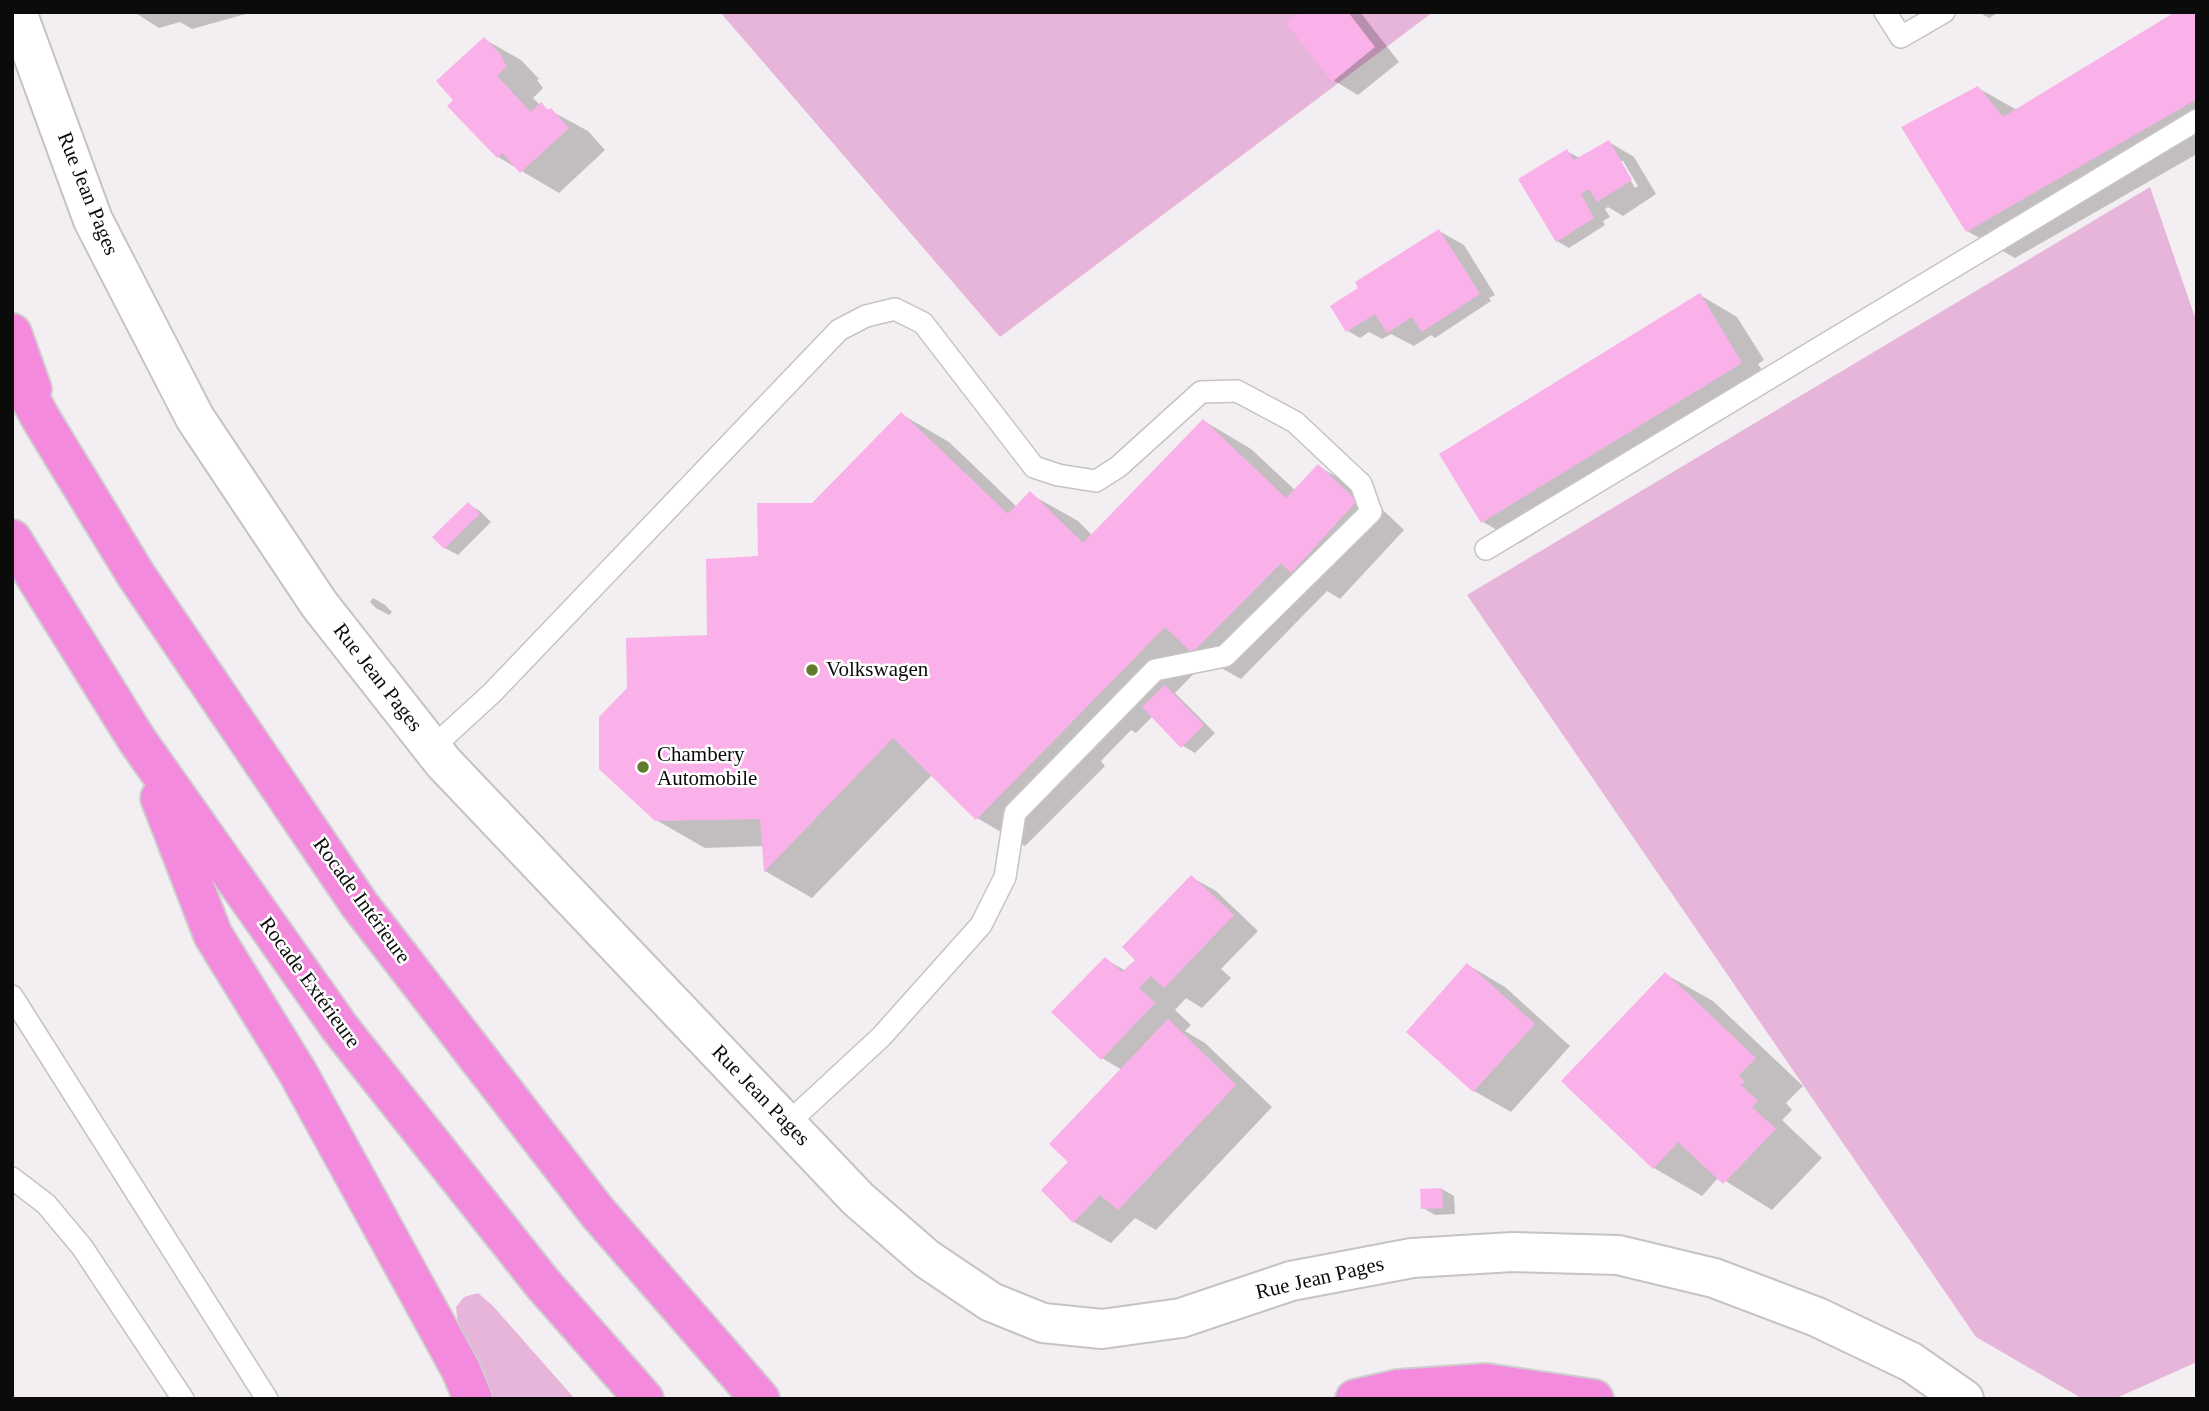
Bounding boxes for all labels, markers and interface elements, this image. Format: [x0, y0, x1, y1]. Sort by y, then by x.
street label: Rue Jean Pages [51, 129, 123, 259]
street label: Rue Jean Pages [327, 619, 427, 737]
place label: Volkswagen [826, 657, 928, 683]
marker: Volkswagen [804, 662, 820, 678]
place label: Chambery Automobile [657, 742, 757, 792]
marker: Chambery Automobile [635, 759, 651, 775]
street label: Rocade Intérieure [307, 833, 415, 969]
street label: Rocade Extérieure [253, 913, 365, 1053]
street label: Rue Jean Pages [706, 1040, 814, 1152]
street label: Rue Jean Pages [1254, 1252, 1386, 1306]

